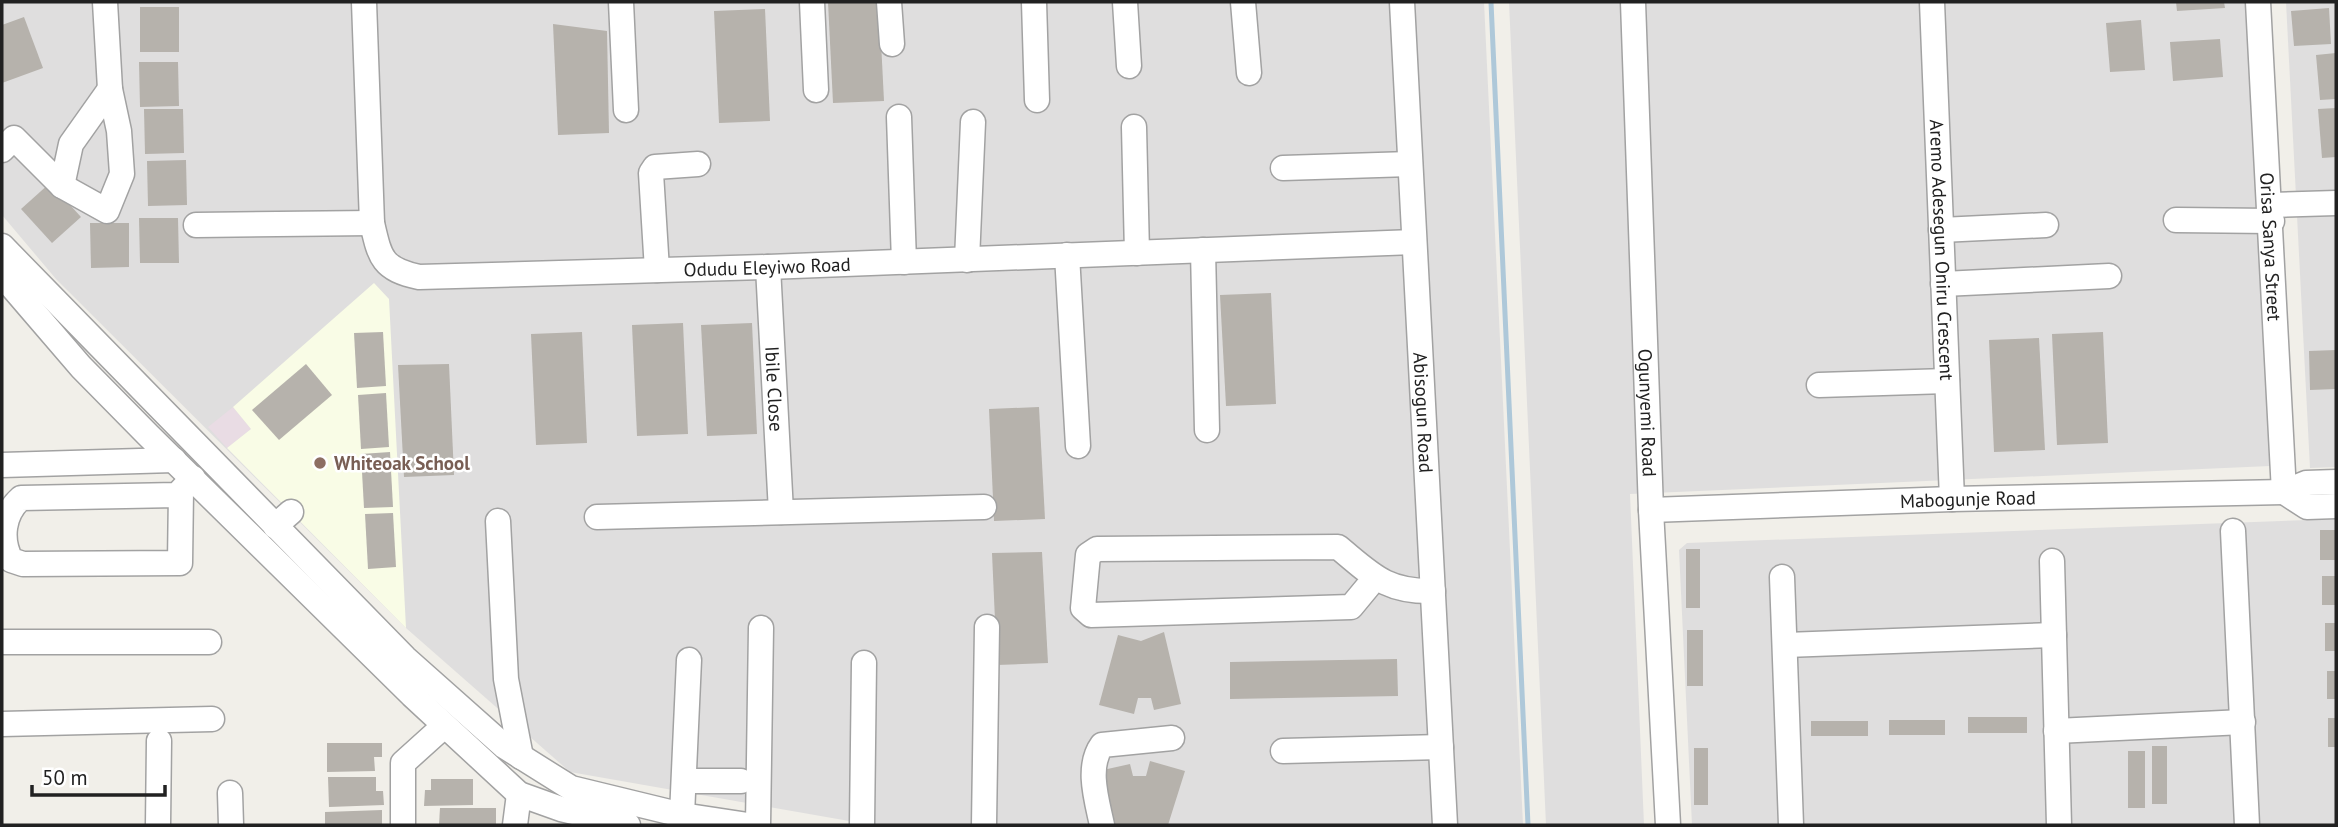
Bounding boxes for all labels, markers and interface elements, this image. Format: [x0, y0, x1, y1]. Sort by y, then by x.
street label: Aremo Adesegun Oniru Crescent [1925, 119, 1959, 381]
street label: Orisa Sanya Street [2255, 172, 2287, 322]
street label: Odudu Eleyiwo Road [683, 252, 851, 281]
street label: Ibile Close [760, 346, 789, 432]
street label: Ogunyemi Road [1633, 348, 1662, 477]
street label: Abisogun Road [1408, 351, 1439, 473]
place label: Whiteoak School [334, 451, 470, 475]
marker: Whiteoak School [312, 455, 328, 471]
street label: Mabogunje Road [1899, 485, 2036, 513]
scale bar [32, 754, 164, 798]
text: 50 m [42, 764, 88, 791]

